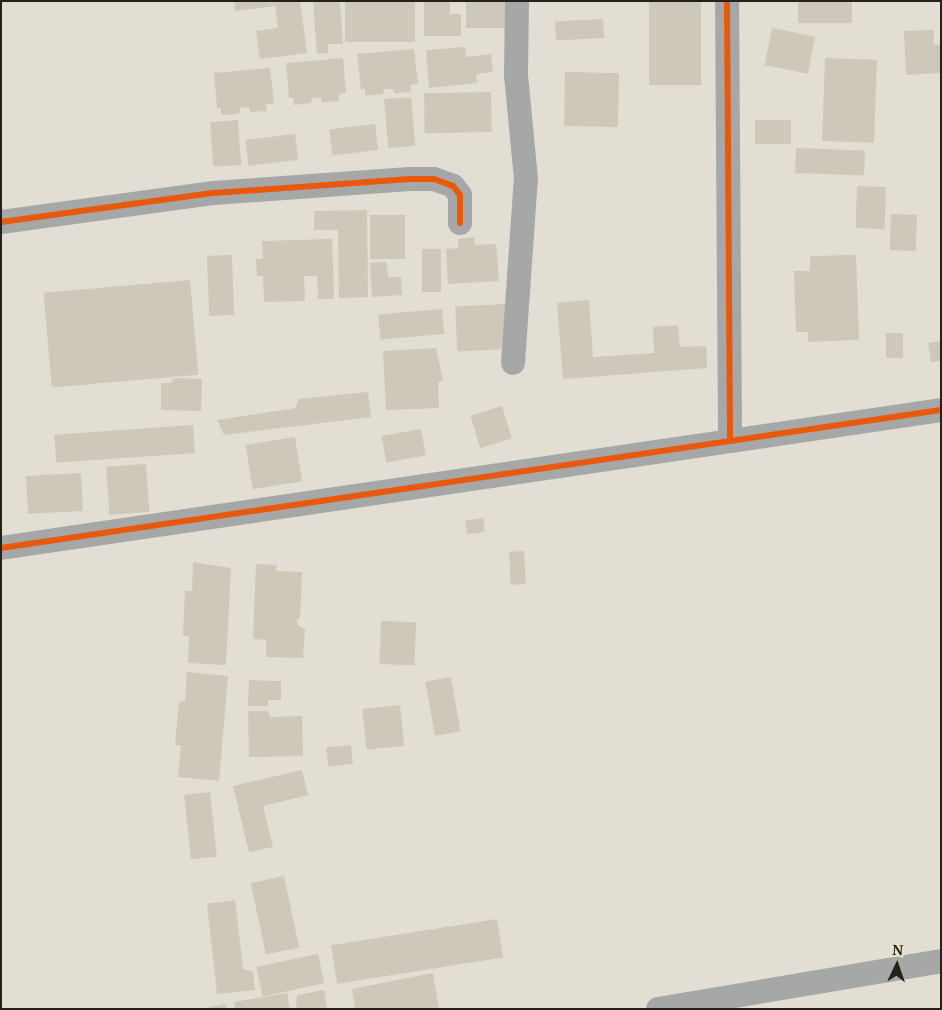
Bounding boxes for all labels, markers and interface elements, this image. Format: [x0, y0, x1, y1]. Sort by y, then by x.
north arrow [872, 940, 922, 990]
text: N [892, 940, 904, 959]

